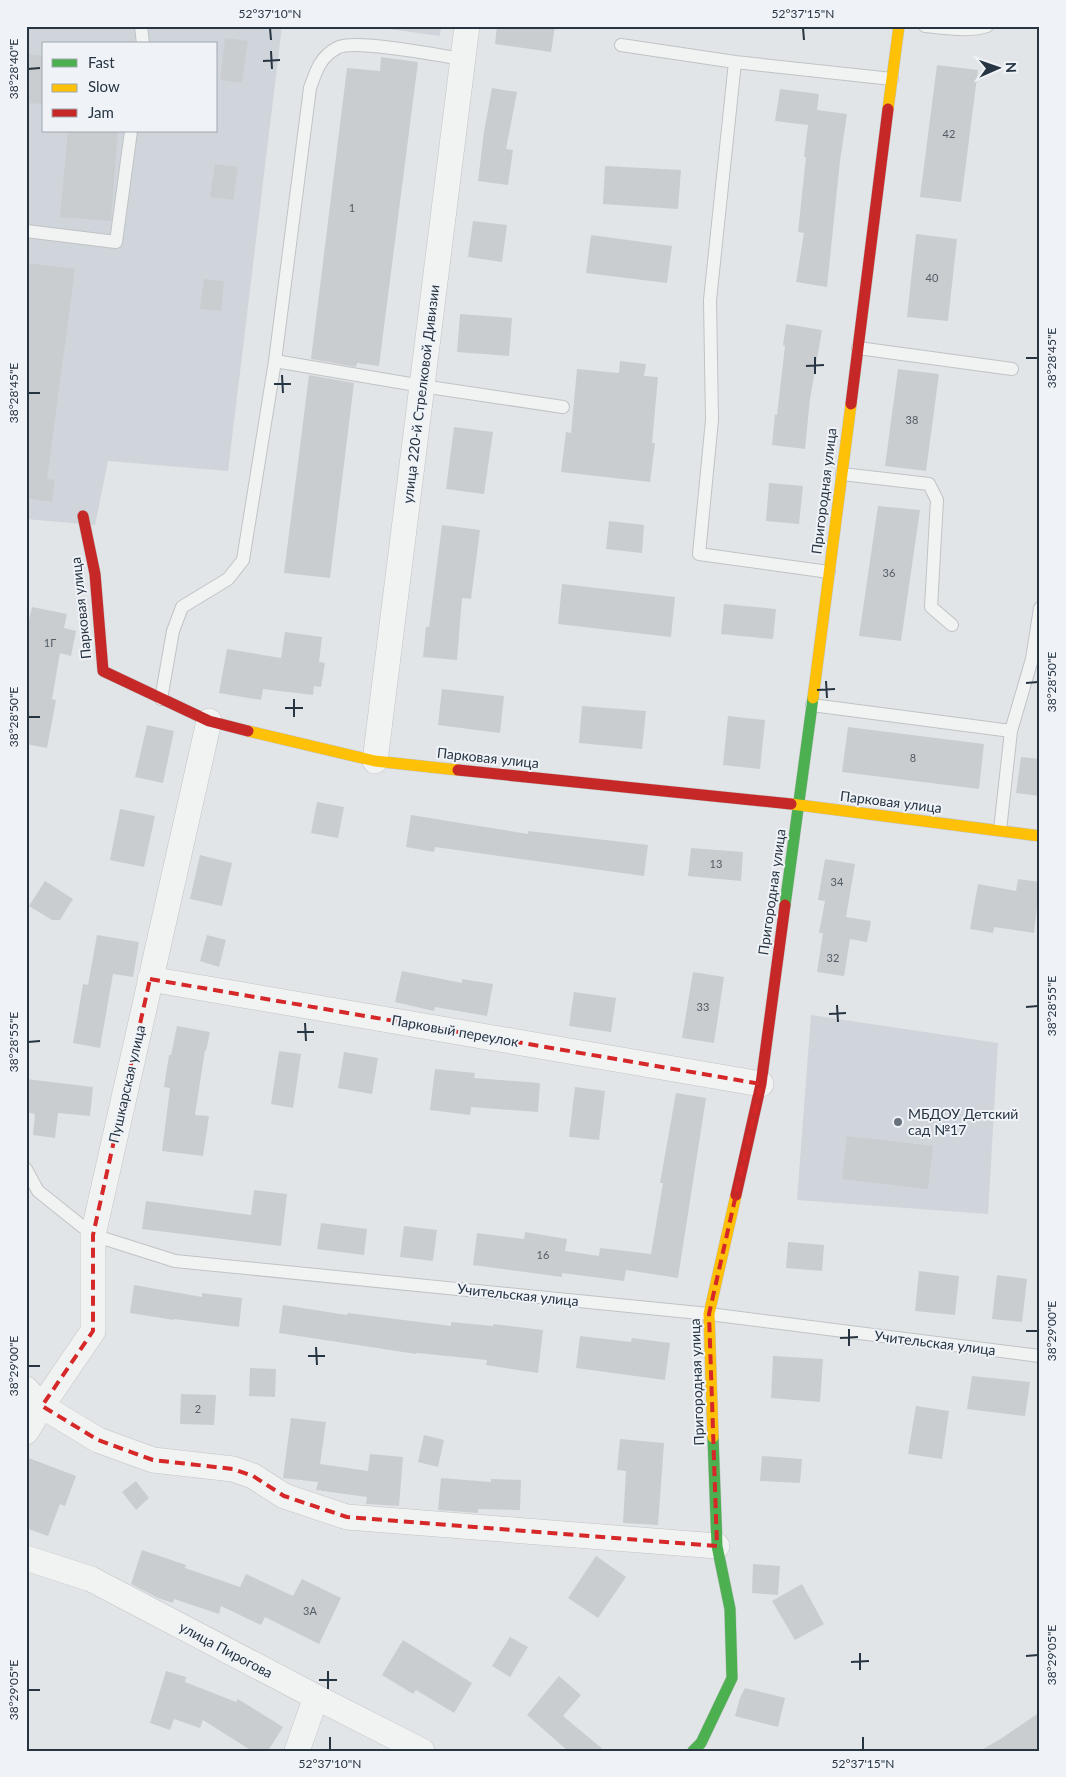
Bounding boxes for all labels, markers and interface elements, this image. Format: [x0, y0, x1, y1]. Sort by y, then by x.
text: 52°37'10"N [239, 6, 301, 21]
text: 52°37'15"N [772, 6, 834, 21]
text: 38°28'40"E [6, 39, 21, 99]
legend [42, 42, 218, 132]
north arrow [974, 42, 1024, 92]
text: Fast [88, 53, 115, 71]
text: N [1003, 62, 1020, 73]
text: Slow [88, 77, 120, 95]
text: Jam [88, 103, 114, 121]
house number: 42 [943, 127, 955, 140]
house number: 1 [349, 201, 355, 214]
house number: 40 [926, 271, 939, 284]
street label: улица 220-й Стрелковой Дивизии [399, 284, 442, 504]
text: 38°28'45"E [1044, 328, 1059, 388]
text: 38°28'45"E [6, 363, 21, 423]
house number: 38 [906, 413, 918, 426]
street label: Пригородная улица [807, 427, 840, 555]
street label: Парковая улица [67, 556, 94, 660]
house number: 36 [883, 566, 895, 579]
house number: 1Г [44, 636, 56, 649]
text: 38°28'50"E [1044, 652, 1059, 712]
text: 38°28'50"E [6, 687, 21, 747]
street label: Парковая улица [436, 744, 540, 771]
house number: 8 [910, 751, 916, 764]
street label: Парковая улица [839, 787, 943, 816]
street label: Пригородная улица [754, 828, 789, 956]
house number: 13 [710, 857, 722, 870]
house number: 34 [831, 875, 844, 888]
house number: 32 [827, 951, 839, 964]
text: 38°28'55"E [1044, 976, 1059, 1036]
house number: 33 [697, 1000, 709, 1013]
street label: Парковый переулок [390, 1011, 521, 1050]
text: 38°28'55"E [6, 1012, 21, 1072]
street label: Пушкарская улица [105, 1023, 148, 1145]
place label: МБДОУ Детский сад №17 [908, 1105, 1018, 1138]
marker: МБДОУ Детский сад №17 [892, 1116, 904, 1128]
house number: 16 [537, 1248, 549, 1261]
street label: Учительская улица [456, 1280, 580, 1309]
text: 38°29'00"E [1044, 1301, 1059, 1361]
street label: Пригородная улица [686, 1318, 707, 1446]
street label: Учительская улица [873, 1327, 997, 1358]
text: 38°29'00"E [6, 1336, 21, 1396]
house number: 2 [195, 1402, 201, 1415]
house number: 3А [303, 1604, 317, 1617]
street label: улица Пирогова [177, 1618, 276, 1681]
text: 38°29'05"E [1044, 1625, 1059, 1685]
text: 38°29'05"E [6, 1660, 21, 1720]
text: 52°37'10"N [299, 1756, 361, 1771]
text: 52°37'15"N [832, 1756, 894, 1771]

